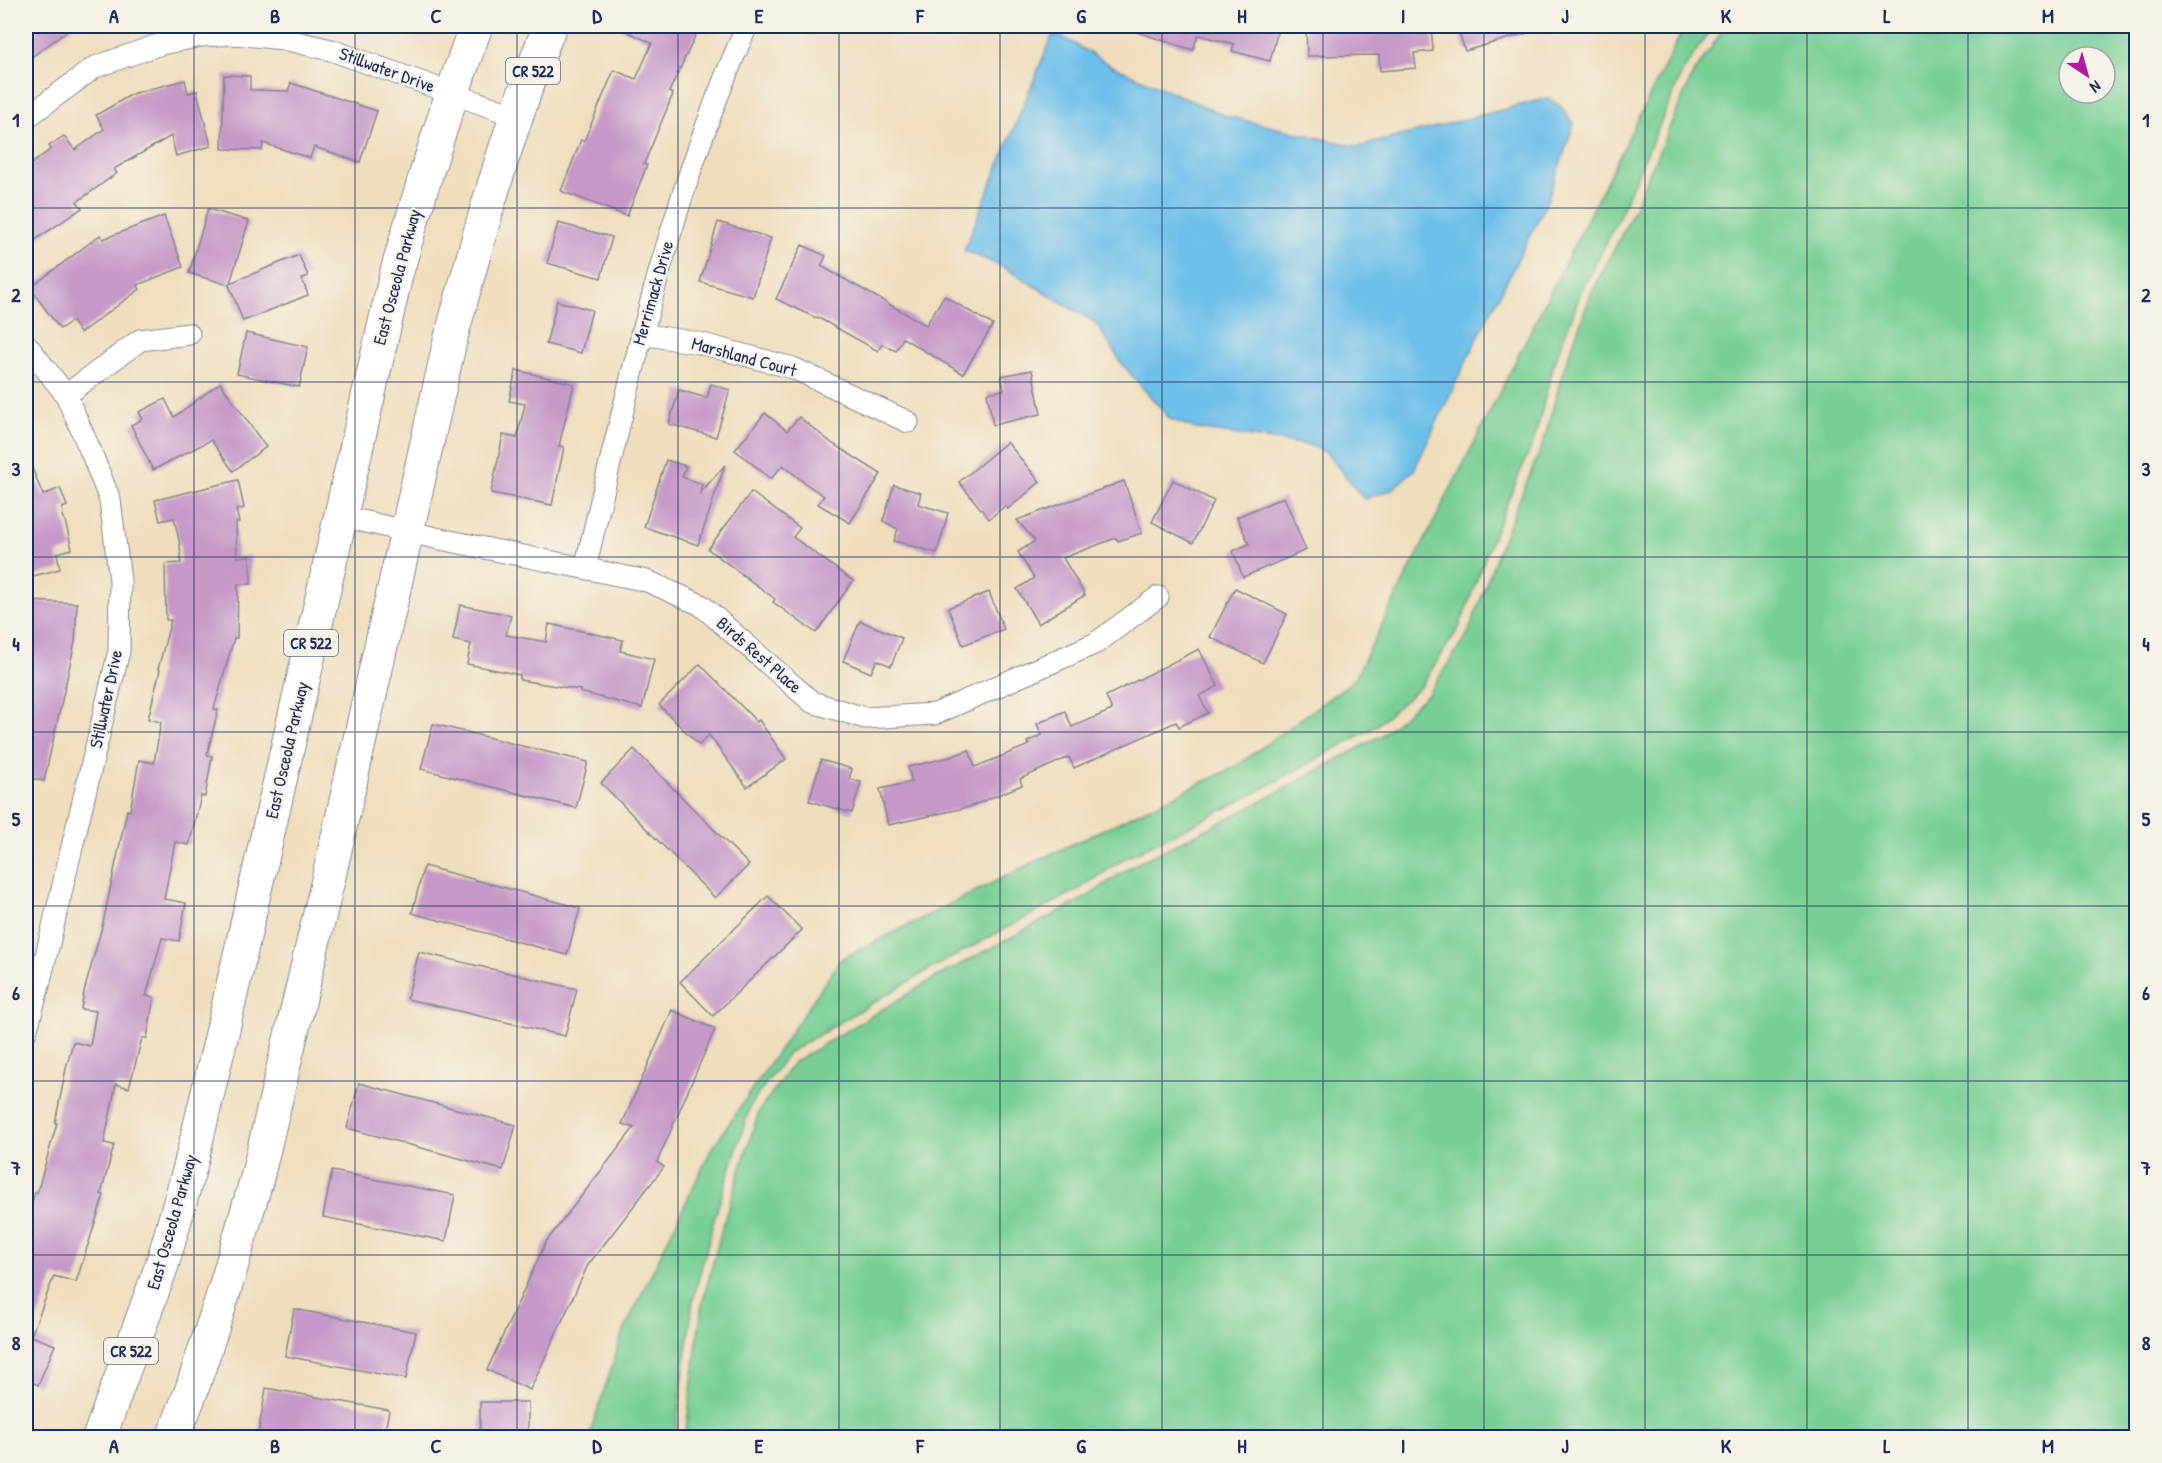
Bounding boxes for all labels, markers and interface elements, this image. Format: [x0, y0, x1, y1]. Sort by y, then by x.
text: A [109, 2, 119, 29]
text: B [270, 2, 280, 29]
text: C [431, 2, 442, 29]
text: D [592, 2, 602, 29]
text: E [755, 2, 764, 29]
text: F [915, 2, 925, 29]
text: G [1076, 2, 1086, 29]
text: H [1237, 2, 1247, 29]
text: I [1401, 2, 1405, 29]
text: J [1561, 2, 1569, 29]
text: K [1721, 2, 1732, 29]
text: L [1883, 2, 1891, 29]
text: M [2042, 2, 2054, 29]
street label: Stillwater Drive [336, 41, 438, 98]
north arrow [2057, 45, 2117, 105]
road number: CR 522 [506, 58, 560, 84]
text: N [2086, 76, 2106, 99]
text: 1 [12, 106, 20, 133]
text: 1 [2142, 106, 2150, 133]
street label: East Osceola Parkway [366, 206, 427, 348]
street label: Merrimack Drive [626, 238, 679, 348]
text: 2 [11, 281, 21, 308]
text: 2 [2141, 281, 2151, 308]
street label: Marshland Court [689, 330, 800, 383]
text: 3 [12, 455, 21, 482]
text: 3 [2142, 455, 2151, 482]
street label: Birds Rest Place [711, 611, 807, 699]
text: 4 [12, 630, 20, 657]
road number: CR 522 [284, 630, 338, 656]
text: 4 [2142, 630, 2150, 657]
street label: Stillwater Drive [83, 647, 128, 750]
street label: East Osceola Parkway [259, 679, 314, 821]
text: 5 [12, 805, 21, 832]
text: 5 [2142, 805, 2151, 832]
text: 6 [12, 979, 20, 1006]
text: 6 [2142, 979, 2150, 1006]
street label: East Osceola Parkway [140, 1151, 203, 1292]
text: 7 [10, 1154, 21, 1181]
text: 7 [2140, 1154, 2151, 1181]
text: 8 [12, 1329, 21, 1356]
text: 8 [2142, 1329, 2151, 1356]
road number: CR 522 [104, 1338, 158, 1364]
text: A [109, 1432, 119, 1459]
text: B [270, 1432, 280, 1459]
text: C [431, 1432, 442, 1459]
text: D [592, 1432, 602, 1459]
text: E [755, 1432, 764, 1459]
text: F [915, 1432, 925, 1459]
text: G [1076, 1432, 1086, 1459]
text: H [1237, 1432, 1247, 1459]
text: I [1401, 1432, 1405, 1459]
text: J [1561, 1432, 1569, 1459]
text: K [1721, 1432, 1732, 1459]
text: L [1883, 1432, 1891, 1459]
text: M [2042, 1432, 2054, 1459]

